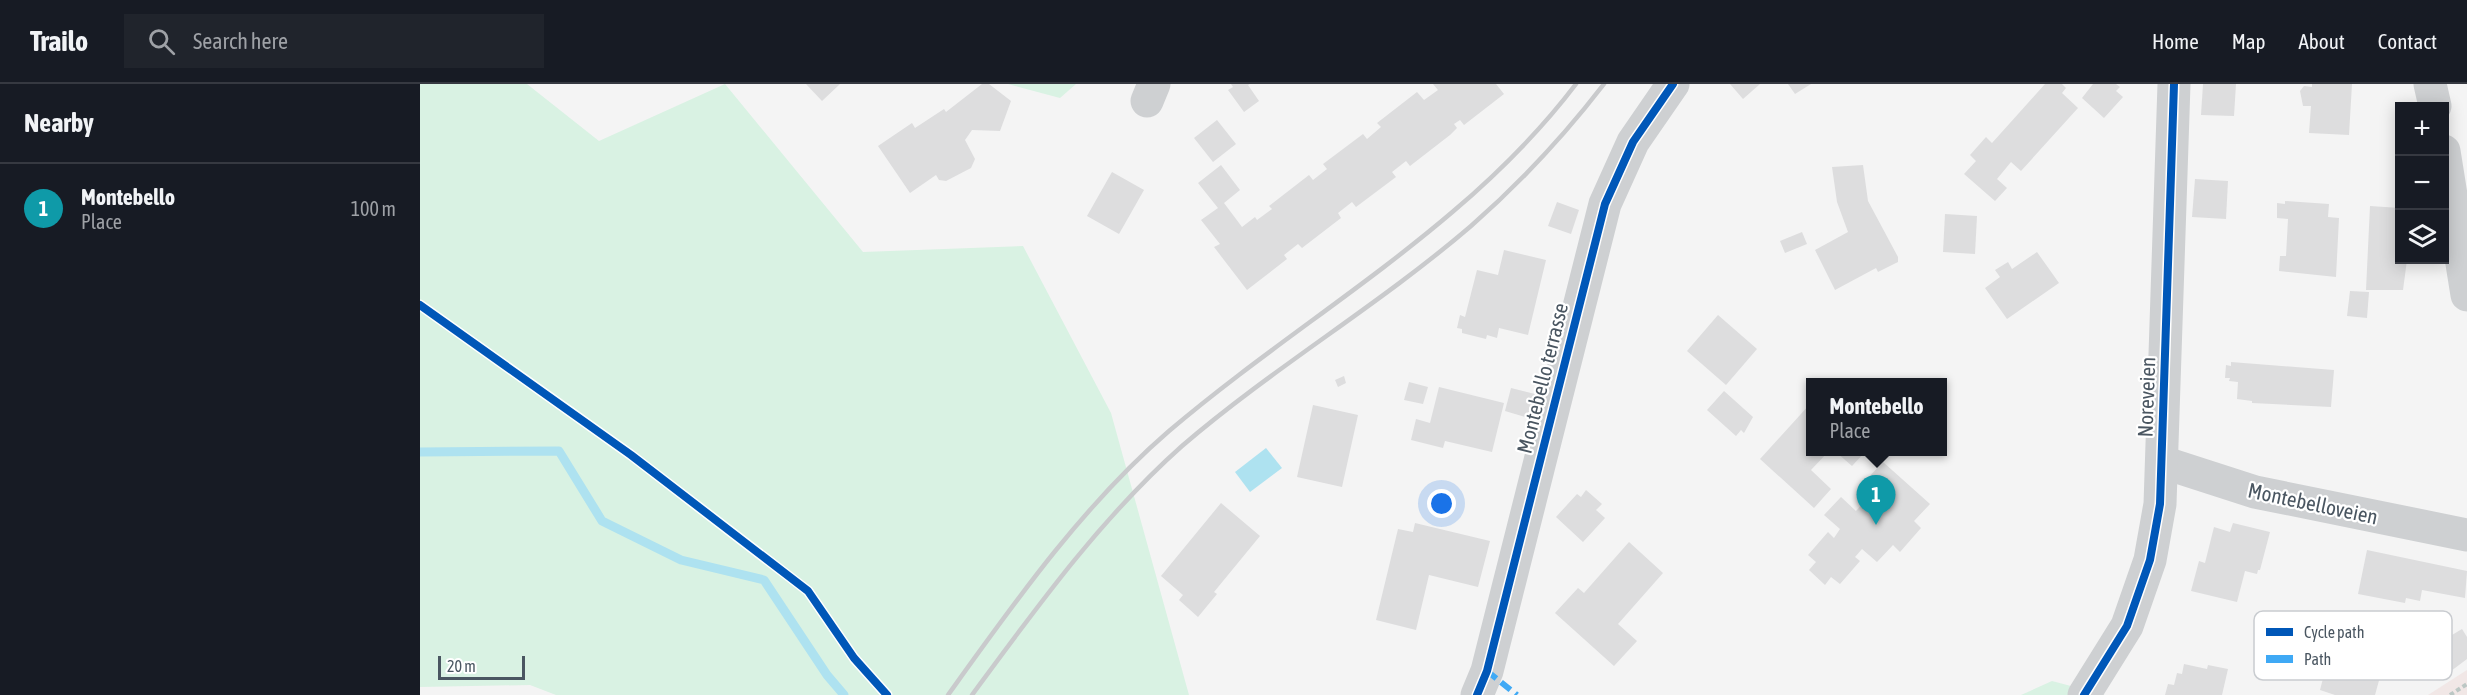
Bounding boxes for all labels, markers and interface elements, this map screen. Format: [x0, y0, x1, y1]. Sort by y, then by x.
search box [124, 14, 544, 68]
text: Trailo [30, 25, 88, 57]
icon: search [145, 25, 178, 58]
text: Search here [193, 28, 288, 54]
text: Home [2152, 29, 2199, 53]
text: Map [2232, 29, 2266, 53]
text: About [2299, 29, 2345, 53]
text: Contact [2378, 29, 2437, 53]
map controls [2395, 102, 2449, 264]
button: + [2395, 102, 2449, 156]
text: Nearby [24, 108, 94, 138]
button: − [2395, 156, 2449, 210]
text: Montebello [81, 184, 175, 210]
text: 1 [39, 197, 48, 220]
text: 100 m [351, 197, 396, 220]
text: Place [81, 210, 122, 233]
button: layers [2395, 210, 2449, 264]
street label: Montebello terrasse [1512, 300, 1572, 456]
street label: Noreveien [2133, 356, 2159, 438]
popup [1806, 378, 1947, 456]
text: Montebello [1829, 393, 1924, 419]
text: Place [1829, 419, 1870, 442]
pin: 1 [1856, 476, 1896, 525]
street label: Montebelloveien [2246, 478, 2380, 528]
your location [1427, 489, 1456, 518]
legend [2254, 611, 2452, 680]
text: Cycle path [2304, 623, 2364, 642]
text: Path [2304, 650, 2331, 668]
scale bar [438, 653, 525, 680]
text: 20 m [447, 657, 476, 675]

